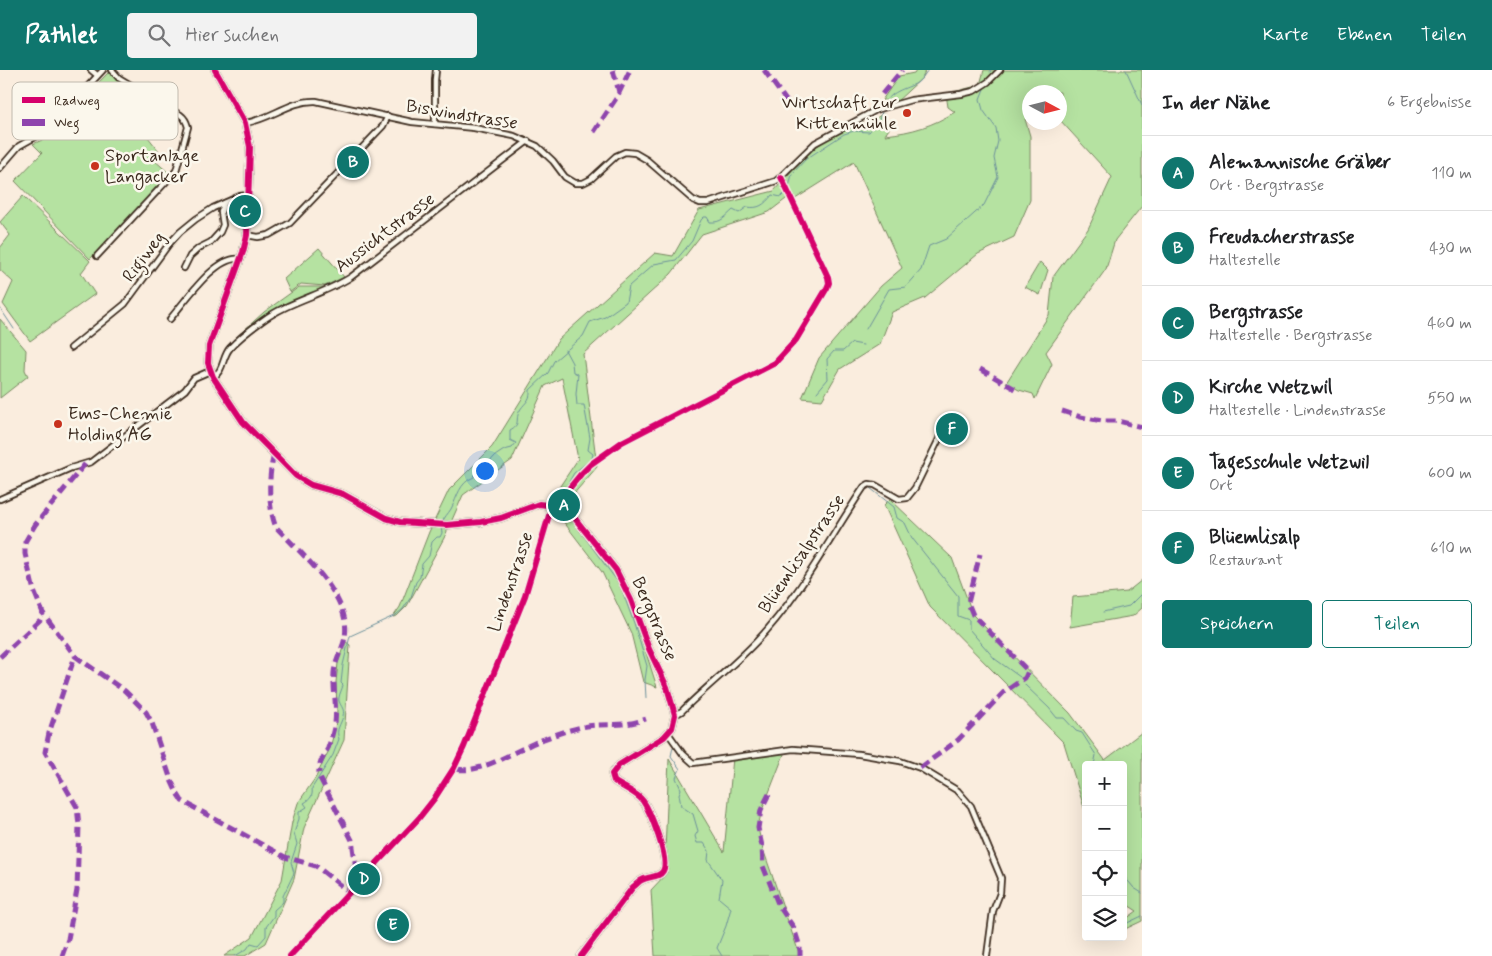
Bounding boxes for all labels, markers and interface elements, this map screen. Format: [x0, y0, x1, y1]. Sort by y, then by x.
search box [127, 13, 477, 58]
text: Pathlet [25, 20, 97, 51]
icon: search [145, 21, 173, 49]
text: Hier suchen [185, 23, 279, 48]
text: Karte [1263, 23, 1309, 47]
text: Ebenen [1337, 23, 1393, 47]
text: Teilen [1421, 23, 1467, 47]
legend [12, 82, 178, 140]
north arrow [1022, 85, 1067, 130]
text: In der Nähe [1162, 89, 1270, 117]
place label: Wirtschaft zur Kittenmühle [782, 91, 897, 136]
text: Radweg [54, 92, 100, 110]
text: 6 Ergebnisse [1387, 92, 1472, 113]
street label: Biswindstrasse [405, 94, 519, 136]
marker: Wirtschaft zur Kittenmühle [901, 107, 913, 119]
text: Weg [54, 114, 80, 134]
pin: B [337, 143, 369, 181]
place label: Sportanlage Langacker [105, 144, 199, 190]
text: Alemannische Gräber [1209, 150, 1391, 175]
marker: Sportanlage Langacker [89, 160, 101, 172]
text: A [1173, 163, 1183, 184]
text: 110 m [1431, 163, 1472, 184]
text: Ort · Bergstrasse [1209, 175, 1324, 196]
street label: Aussichtstrasse [330, 188, 440, 278]
pin: C [229, 192, 261, 230]
text: Freudacherstrasse [1209, 225, 1354, 250]
street label: Rigiweg [117, 227, 173, 288]
text: B [1173, 238, 1183, 259]
text: 430 m [1429, 238, 1472, 259]
text: Haltestelle [1209, 250, 1281, 271]
text: Bergstrasse [1209, 300, 1303, 325]
text: C [1172, 313, 1184, 334]
text: 460 m [1427, 313, 1472, 334]
text: Haltestelle · Bergstrasse [1209, 325, 1372, 346]
text: Kirche Wetzwil [1209, 375, 1332, 400]
text: D [1172, 388, 1184, 409]
text: 550 m [1427, 388, 1472, 409]
text: Haltestelle · Lindenstrasse [1209, 400, 1386, 421]
place label: Ems-Chemie Holding AG [68, 402, 172, 449]
pin: F [936, 410, 968, 448]
marker: Ems-Chemie Holding AG [52, 418, 64, 430]
text: Tagesschule Wetzwil [1209, 450, 1369, 475]
your location [472, 458, 498, 484]
text: E [1173, 463, 1183, 484]
text: 600 m [1428, 463, 1472, 484]
text: Ort [1209, 475, 1233, 496]
pin: A [548, 486, 580, 524]
street label: Blüemlisalpstrasse [753, 490, 851, 618]
text: Blüemlisalp [1209, 525, 1300, 550]
street label: Lindenstrasse [483, 529, 539, 635]
text: F [1174, 538, 1182, 559]
text: 610 m [1430, 538, 1472, 559]
text: Restaurant [1209, 550, 1283, 571]
street label: Bergstrasse [625, 573, 682, 665]
button: Speichern [1162, 600, 1312, 648]
button: Teilen [1322, 600, 1472, 648]
map controls [1082, 761, 1127, 941]
button: + [1082, 761, 1127, 806]
button: − [1082, 806, 1127, 851]
button: locate [1082, 851, 1127, 896]
pin: D [348, 860, 380, 898]
button: layers [1082, 896, 1127, 941]
pin: E [377, 906, 409, 944]

